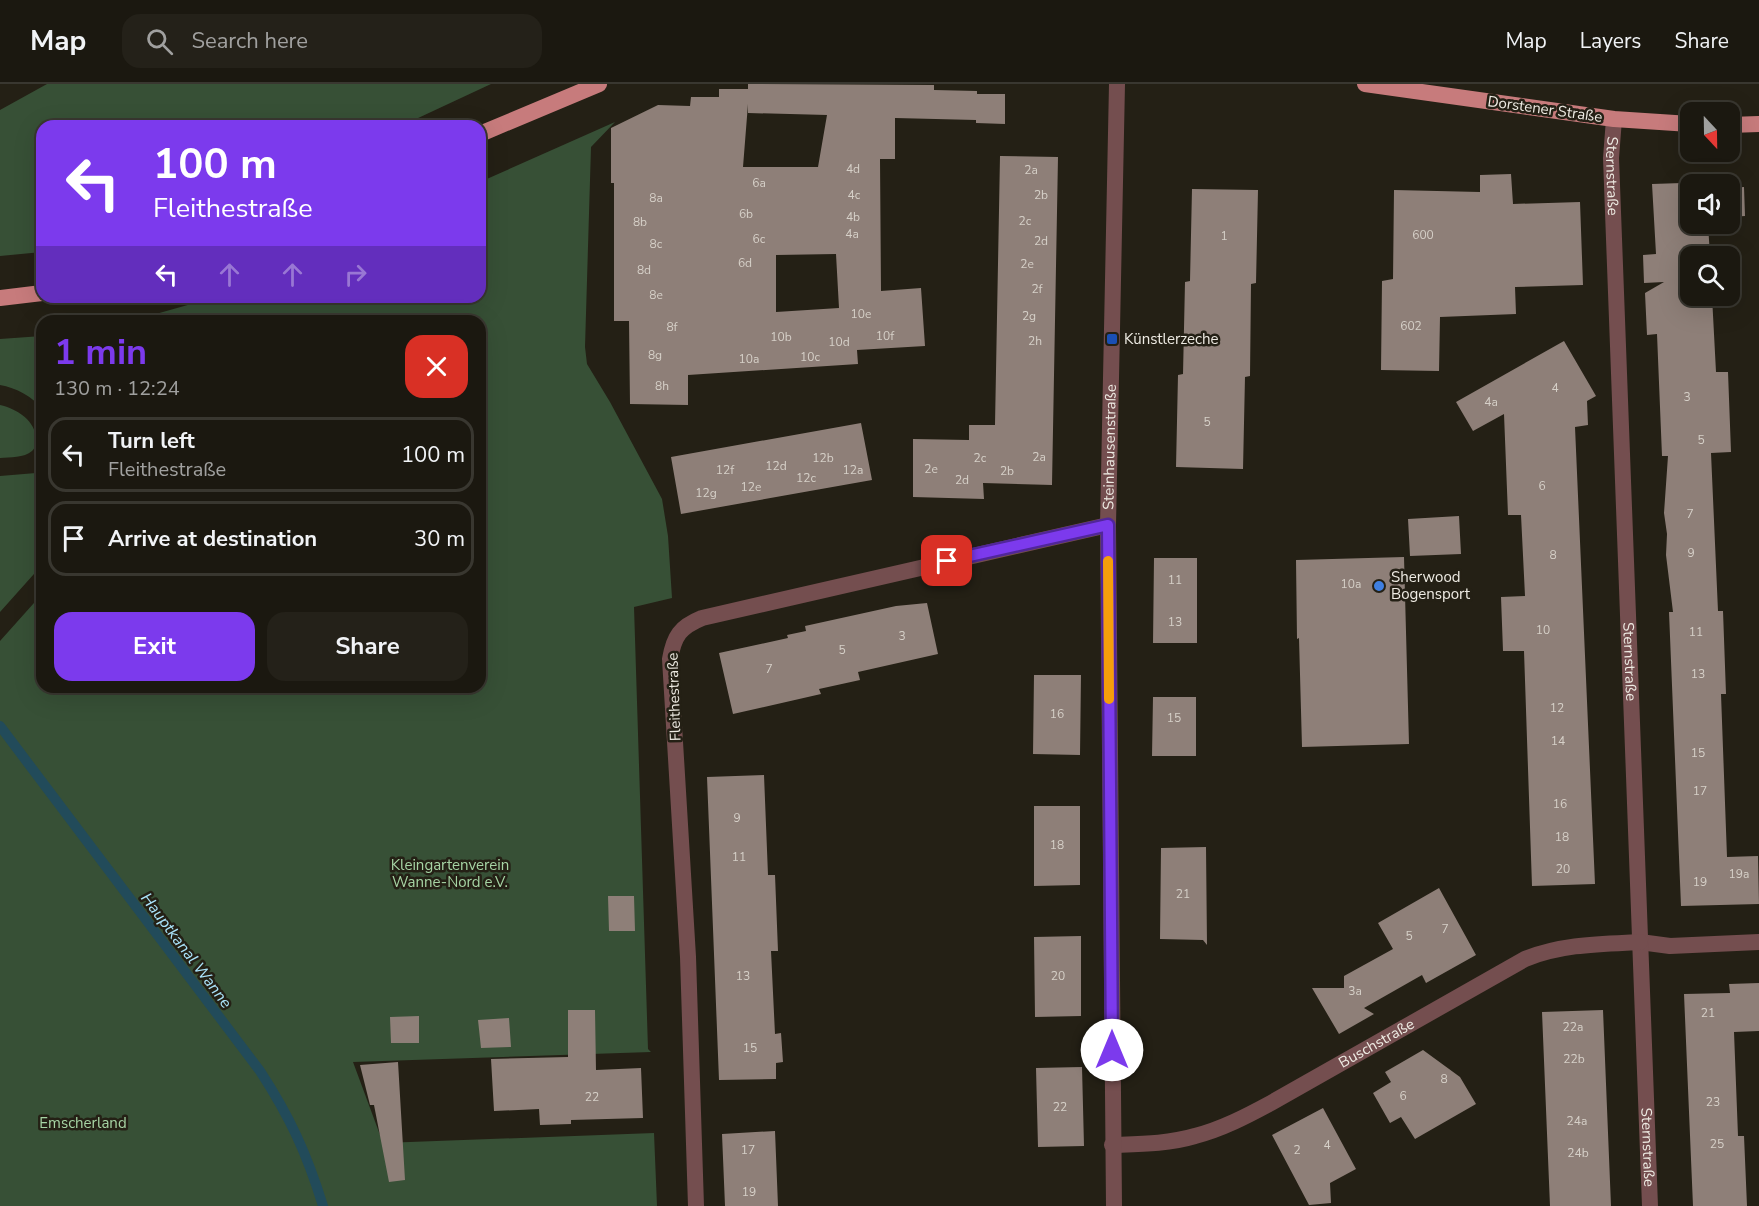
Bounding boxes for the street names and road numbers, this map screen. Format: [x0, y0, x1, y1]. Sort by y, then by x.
street label: Dorstener Straße [1486, 91, 1604, 127]
street label: Sternstraße [1601, 136, 1623, 216]
street label: Steinhausenstraße [1098, 384, 1121, 510]
street label: Sternstraße [1618, 622, 1641, 701]
street label: Fleithestraße [662, 652, 686, 742]
street label: Buschstraße [1335, 1014, 1418, 1073]
street label: Sternstraße [1636, 1107, 1659, 1187]

